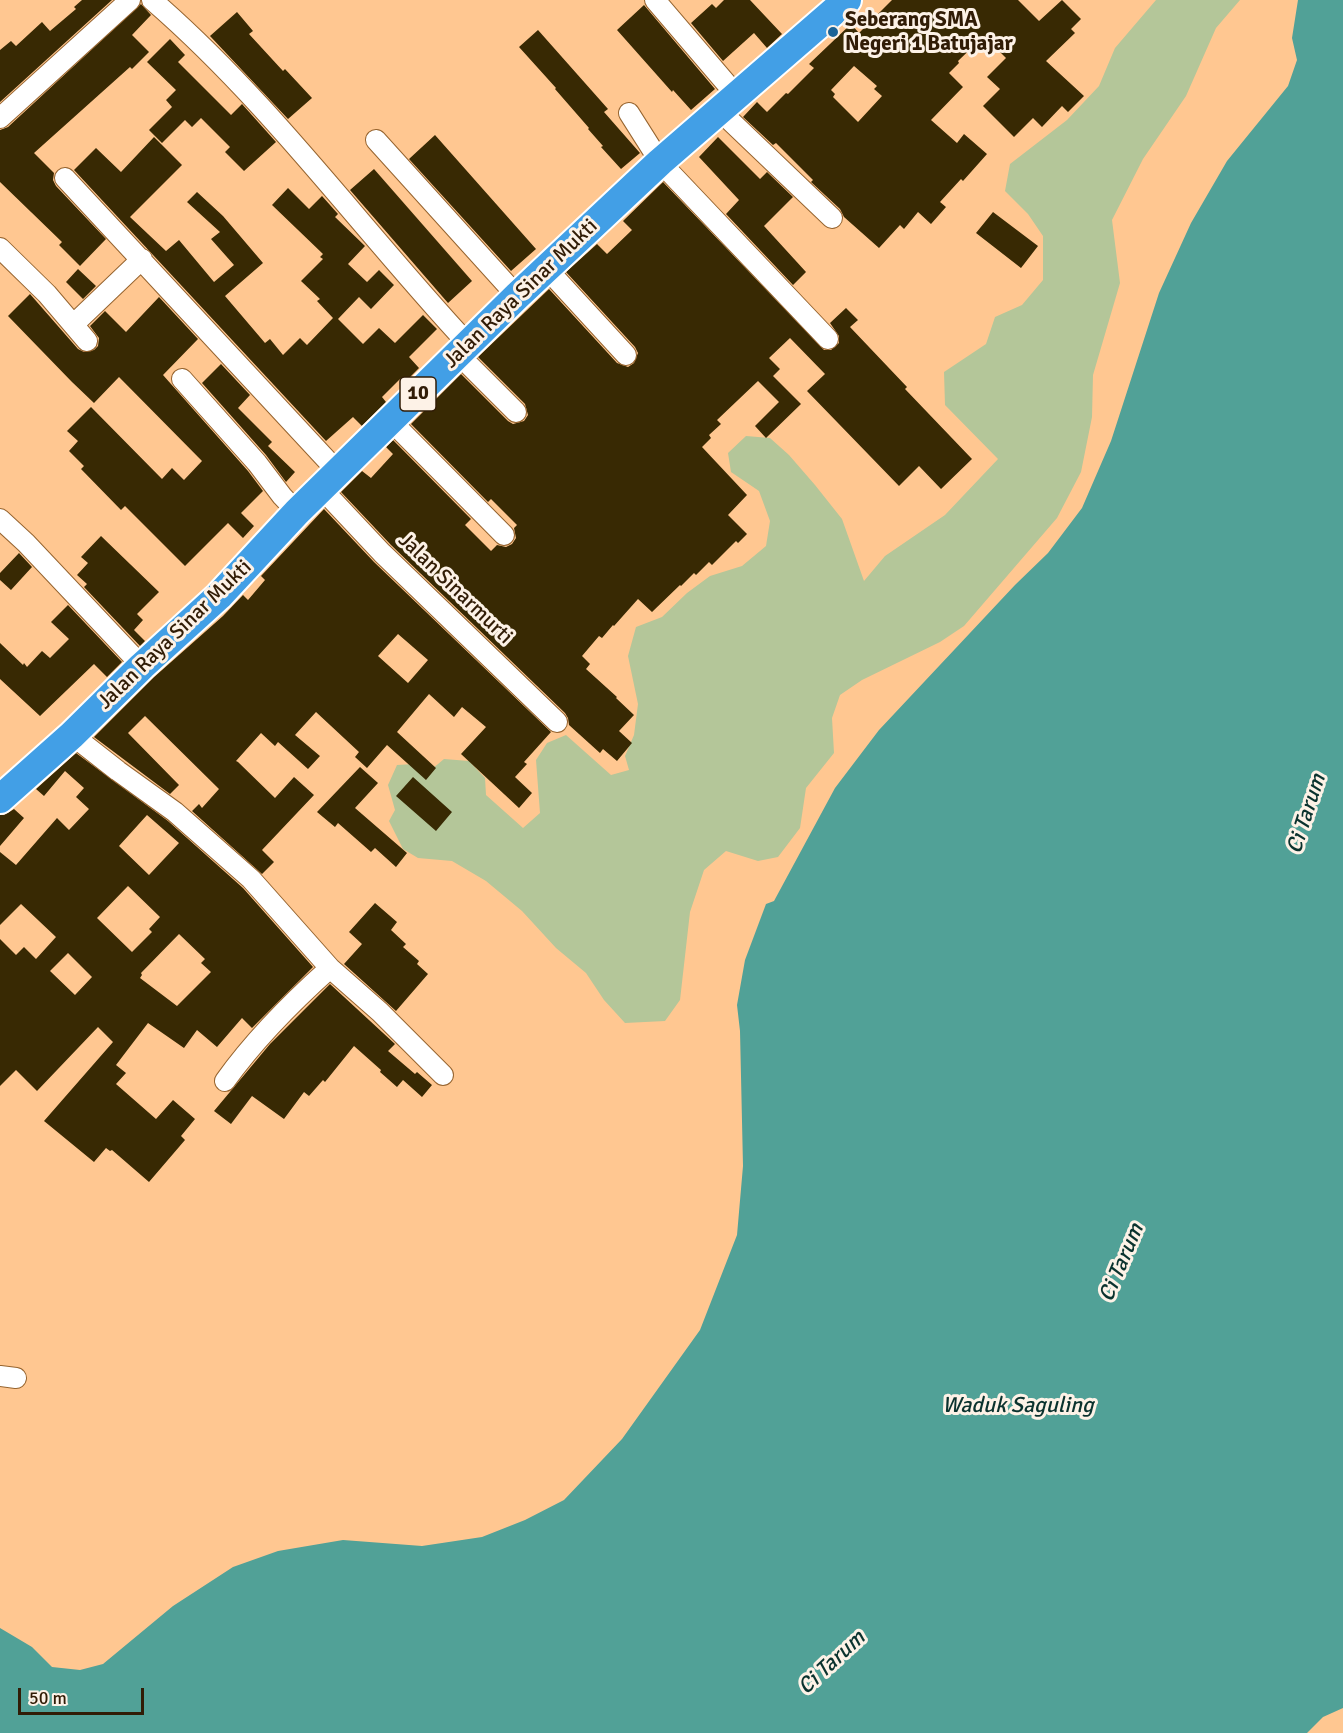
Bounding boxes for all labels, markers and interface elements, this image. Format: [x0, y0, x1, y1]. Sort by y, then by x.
place label: Seberang SMA Negeri 1 Batujajar [845, 7, 1013, 57]
marker: Seberang SMA Negeri 1 Batujajar [826, 25, 840, 39]
street label: Jalan Raya Sinar Mukti [439, 214, 603, 374]
road number: 10 [400, 377, 436, 411]
street label: Jalan Sinarmurti [393, 528, 517, 650]
street label: Jalan Raya Sinar Mukti [93, 555, 257, 715]
water label: Ci Tarum [1282, 771, 1332, 857]
water label: Ci Tarum [1094, 1220, 1150, 1306]
water label: Waduk Saguling [942, 1393, 1094, 1419]
water label: Ci Tarum [793, 1625, 871, 1701]
scale bar [21, 1676, 147, 1714]
text: 50 m [29, 1687, 67, 1709]

